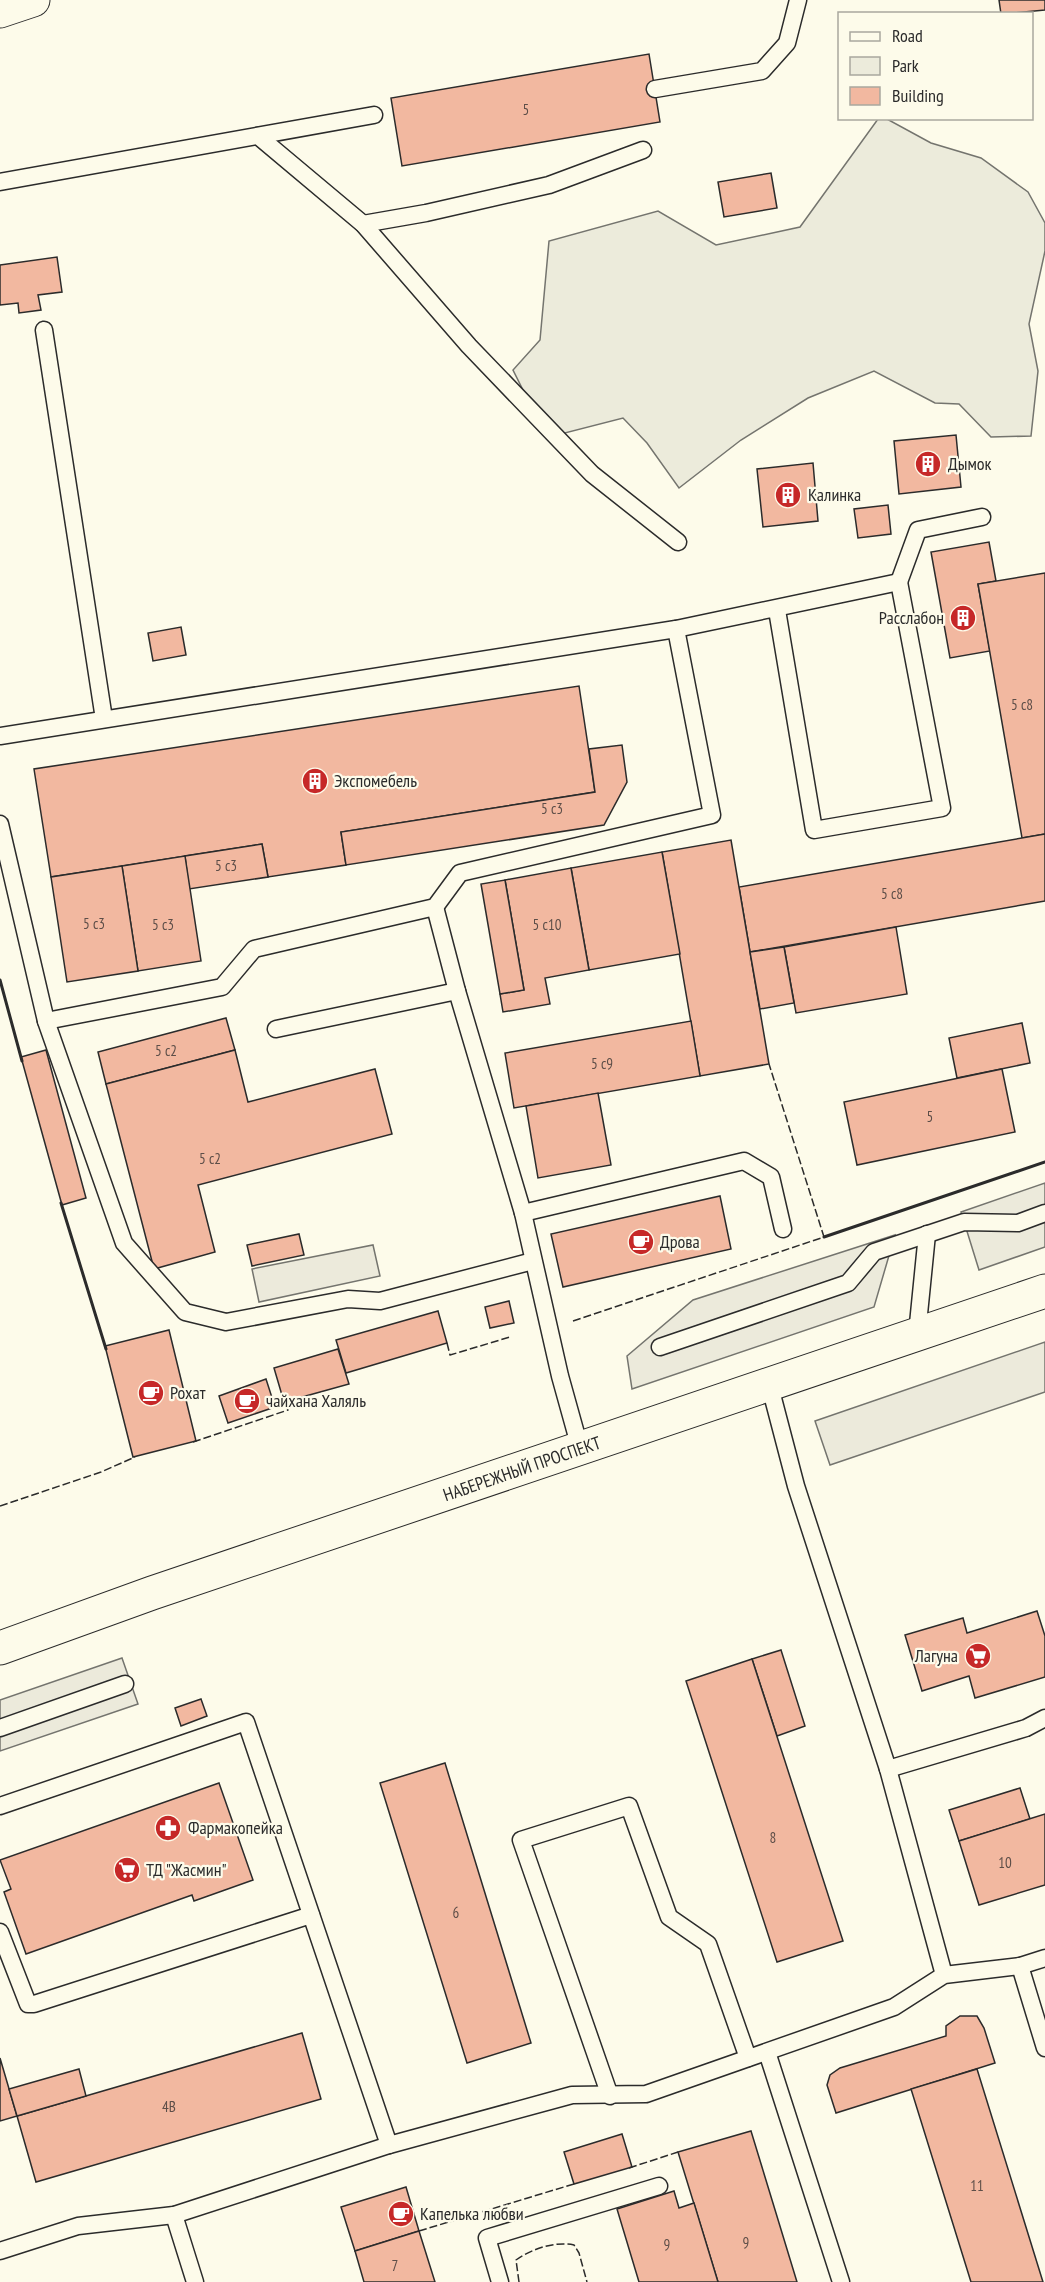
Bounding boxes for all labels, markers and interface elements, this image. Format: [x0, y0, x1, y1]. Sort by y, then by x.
legend [838, 12, 1033, 120]
text: Road [892, 24, 923, 47]
text: Park [892, 54, 919, 77]
text: Building [892, 84, 944, 107]
house number: 5 [523, 100, 529, 119]
building icon: Дымок [913, 449, 943, 479]
place label: Дымок [948, 452, 992, 475]
building icon: Калинка [773, 480, 803, 510]
place label: Калинка [808, 483, 861, 506]
building icon: Расслабон [948, 603, 978, 633]
place label: Расслабон [879, 606, 944, 629]
house number: 5 с8 [1011, 695, 1033, 714]
building icon: Экспомебель [300, 766, 330, 796]
place label: Экспомебель [334, 769, 417, 792]
house number: 5 с3 [541, 799, 563, 818]
house number: 5 с3 [215, 856, 237, 875]
house number: 5 с8 [881, 884, 903, 903]
house number: 5 с3 [83, 914, 105, 933]
house number: 5 с3 [152, 915, 174, 934]
house number: 5 с10 [533, 915, 562, 934]
house number: 5 с2 [155, 1041, 177, 1060]
house number: 5 с9 [591, 1054, 613, 1073]
house number: 5 [927, 1107, 933, 1126]
house number: 5 с2 [199, 1149, 221, 1168]
cafe icon: Дрова [626, 1227, 656, 1257]
place label: Дрова [660, 1230, 700, 1253]
cafe icon: Рохат [136, 1378, 166, 1408]
place label: Рохат [170, 1381, 206, 1404]
cafe icon: чайхана Халяль [232, 1386, 262, 1416]
place label: чайхана Халяль [266, 1389, 366, 1412]
street label: НАБЕРЕЖНЫЙ ПРОСПЕКТ [440, 1431, 604, 1506]
supermarket icon: Лагуна [963, 1641, 993, 1671]
place label: Лагуна [914, 1644, 958, 1667]
pharmacy icon: Фармакопейка [153, 1813, 183, 1843]
place label: Фармакопейка [188, 1816, 283, 1839]
house number: 8 [770, 1828, 776, 1847]
house number: 10 [998, 1853, 1012, 1872]
supermarket icon: ТД "Жасмин" [112, 1855, 142, 1885]
place label: ТД "Жасмин" [146, 1858, 227, 1881]
house number: 6 [453, 1903, 460, 1922]
house number: 4В [162, 2097, 176, 2116]
house number: 11 [970, 2176, 984, 2195]
cafe icon: Капелька любви [386, 2199, 416, 2229]
place label: Капелька любви [420, 2202, 524, 2225]
house number: 9 [743, 2233, 749, 2252]
house number: 9 [664, 2235, 670, 2254]
house number: 7 [392, 2256, 398, 2275]

